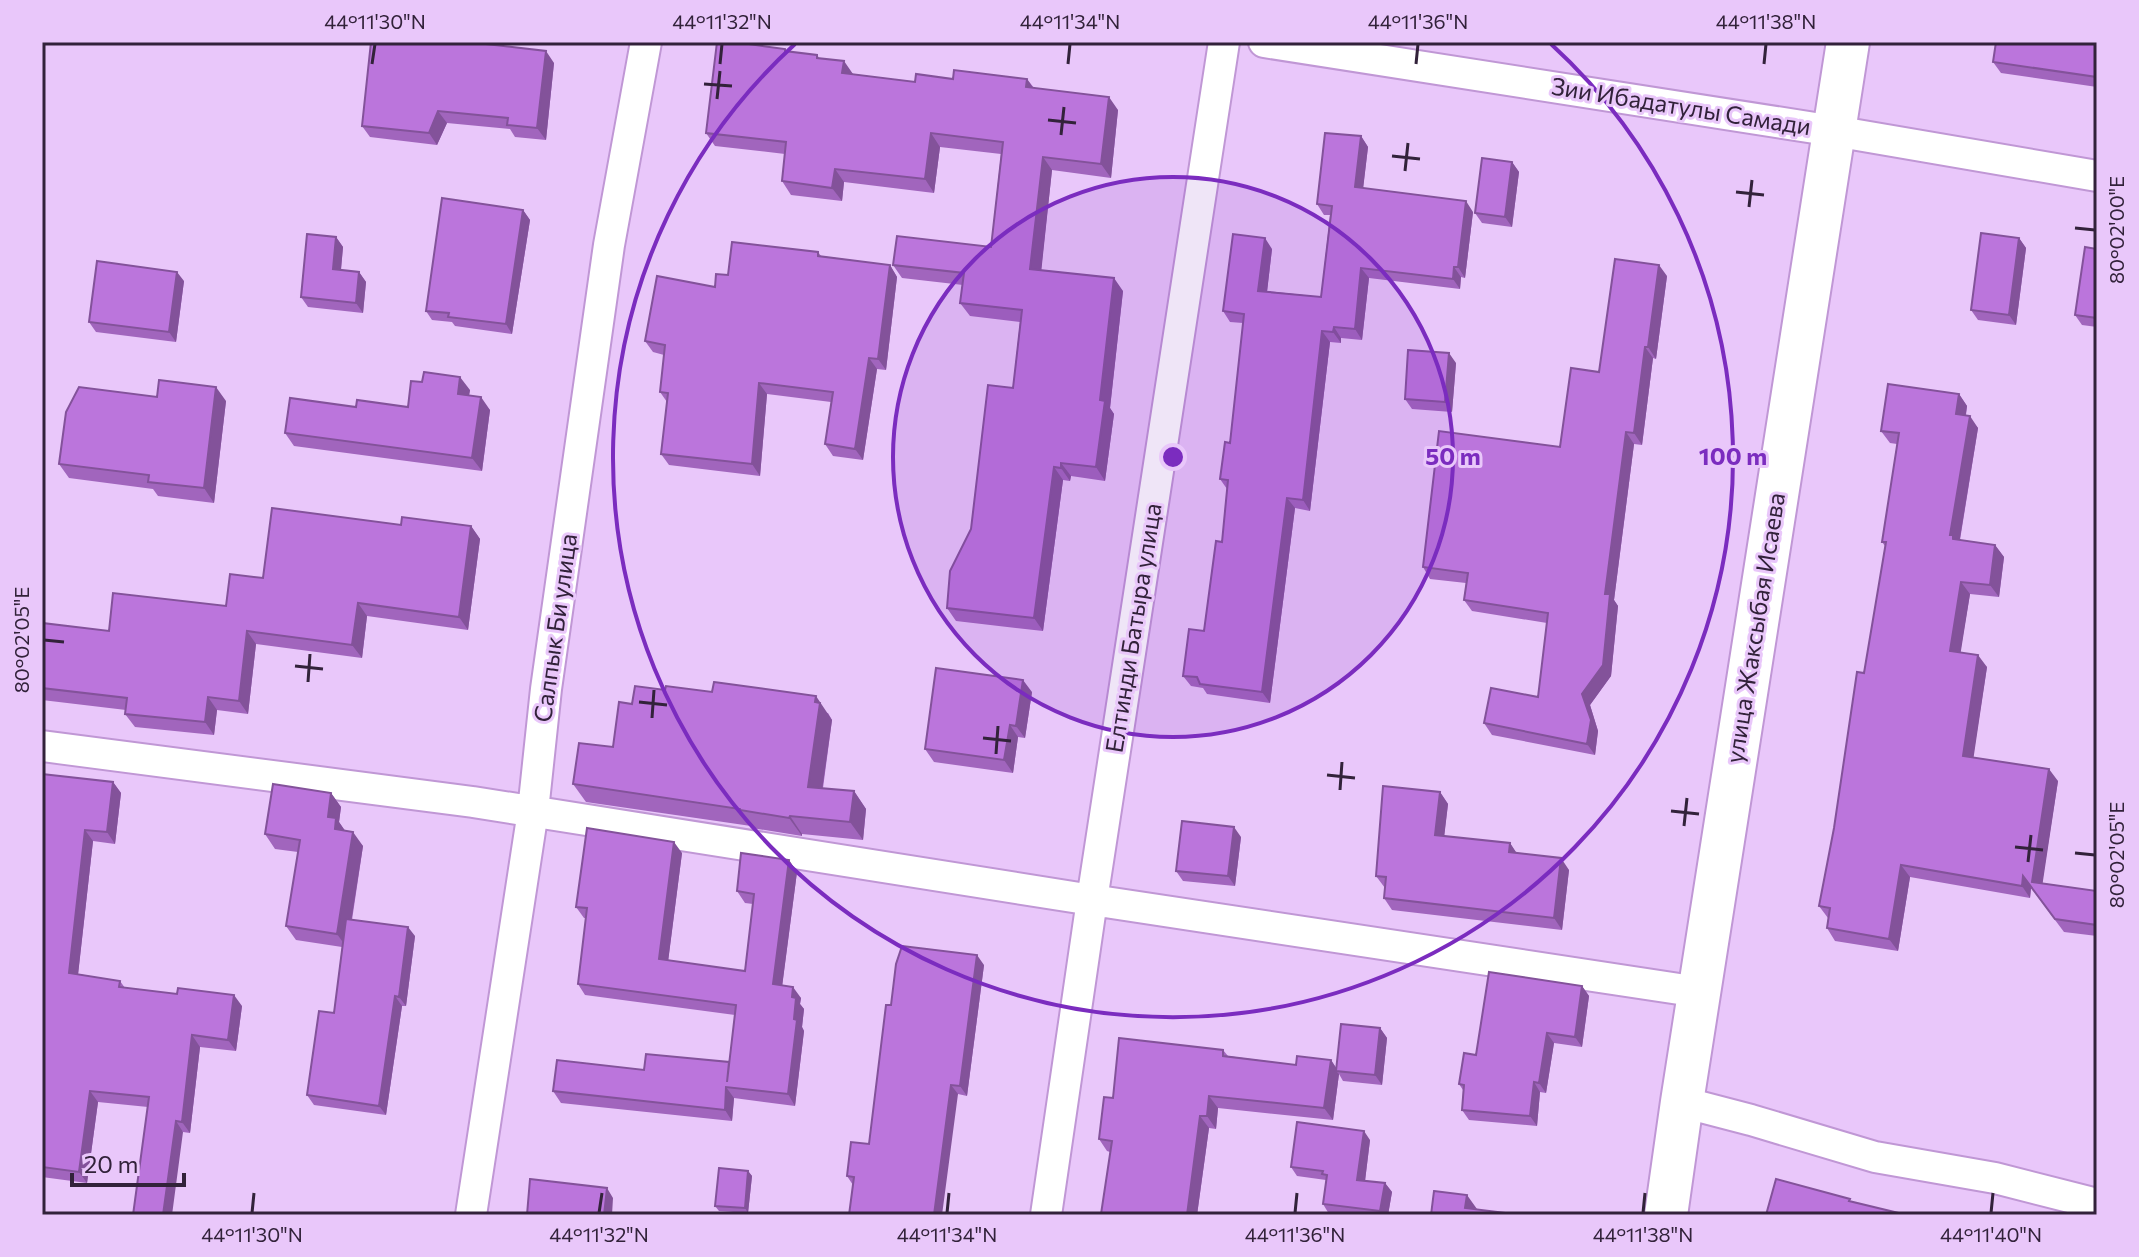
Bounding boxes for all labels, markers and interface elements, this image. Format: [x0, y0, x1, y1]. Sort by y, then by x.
text: 44°11'30"N [324, 9, 426, 33]
text: 44°11'32"N [672, 9, 772, 33]
text: 44°11'34"N [1020, 9, 1120, 33]
text: 44°11'36"N [1368, 9, 1468, 33]
text: 44°11'38"N [1716, 9, 1816, 33]
street label: Зии Ибадатулы Самади [1549, 71, 1813, 140]
text: 80°02'00"E [2104, 176, 2128, 284]
text: 50 m [1425, 441, 1481, 470]
text: 100 m [1699, 441, 1767, 470]
centre of rings [1159, 443, 1187, 471]
street label: улица Жаксыбая Исаева [1719, 490, 1790, 765]
street label: Елтинди Батыра улица [1098, 501, 1167, 755]
street label: Салпык Би улица [527, 532, 582, 724]
text: 80°02'05"E [9, 587, 33, 693]
text: 80°02'05"E [2104, 802, 2128, 908]
scale bar [72, 1137, 184, 1187]
text: 20 m [84, 1149, 138, 1178]
text: 44°11'30"N [201, 1222, 303, 1246]
text: 44°11'32"N [549, 1222, 649, 1246]
text: 44°11'34"N [897, 1222, 997, 1246]
text: 44°11'36"N [1245, 1222, 1345, 1246]
text: 44°11'38"N [1593, 1222, 1693, 1246]
text: 44°11'40"N [1940, 1222, 2042, 1246]

